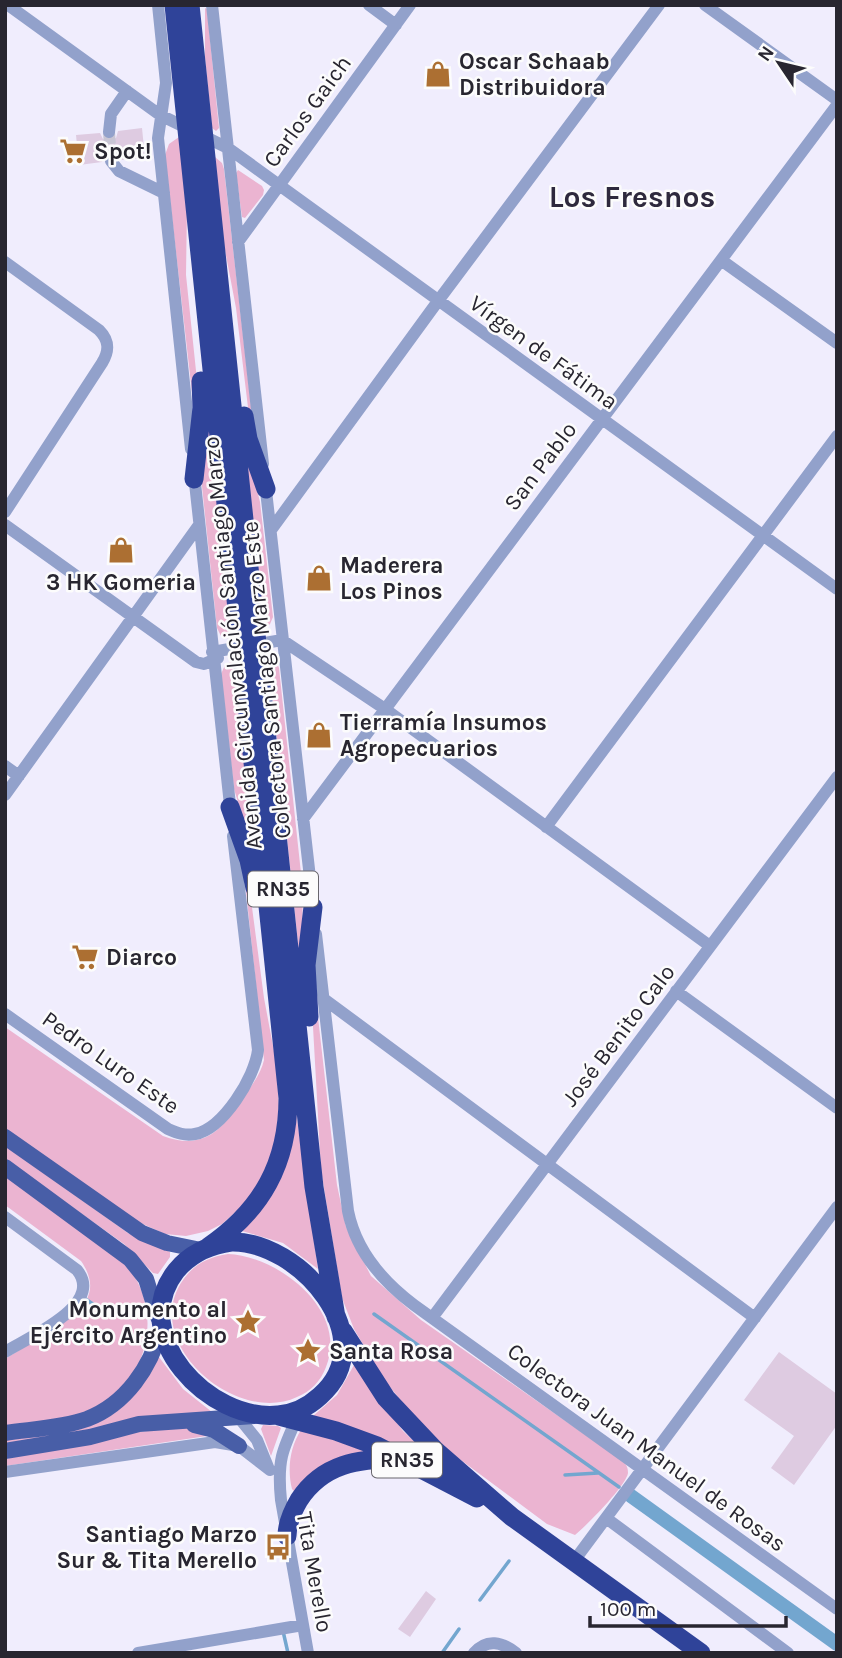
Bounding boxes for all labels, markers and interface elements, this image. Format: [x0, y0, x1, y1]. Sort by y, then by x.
north arrow [744, 28, 814, 98]
text: N [753, 42, 779, 66]
place label: Oscar Schaab Distribuidora [459, 48, 610, 101]
street label: Carlos Gaich [258, 50, 357, 173]
shop icon: Oscar Schaab Distribuidora [423, 59, 453, 89]
supermarket icon: Spot! [58, 136, 88, 166]
place label: Spot! [94, 138, 152, 165]
district label: Los Fresnos [549, 179, 715, 215]
street label: Vírgen de Fátima [464, 290, 623, 415]
street label: San Pablo [498, 417, 582, 516]
street label: Avenida Circunvalación Santiago Marzo [197, 435, 268, 851]
street label: Colectora Santiago Marzo Este [236, 520, 297, 840]
shop icon: 3 HK Gomeria [106, 535, 136, 565]
place label: Maderera Los Pinos [340, 552, 444, 605]
shop icon: Maderera Los Pinos [304, 563, 334, 593]
place label: 3 HK Gomeria [46, 569, 196, 596]
place label: Tierramía Insumos Agropecuarios [340, 709, 547, 762]
shop icon: Tierramía Insumos Agropecuarios [304, 720, 334, 750]
road number: RN35 [248, 872, 318, 906]
supermarket icon: Diarco [70, 942, 100, 972]
place label: Diarco [106, 944, 177, 971]
street label: José Benito Calo [556, 959, 680, 1112]
street label: Pedro Luro Este [37, 1005, 184, 1120]
place label: Monumento al Ejército Argentino [30, 1296, 227, 1349]
place icon: Monumento al Ejército Argentino [233, 1307, 263, 1337]
place icon: Santa Rosa [293, 1336, 323, 1366]
street label: Colectora Juan Manuel de Rosas [502, 1337, 791, 1558]
place label: Santa Rosa [329, 1338, 453, 1365]
road number: RN35 [372, 1442, 442, 1478]
street label: Tita Merello [291, 1510, 338, 1635]
place label: Santiago Marzo Sur & Tita Merello [56, 1521, 257, 1574]
bus stop icon: Santiago Marzo Sur & Tita Merello [263, 1532, 293, 1562]
scale bar [590, 1584, 786, 1628]
text: 100 m [600, 1597, 657, 1621]

